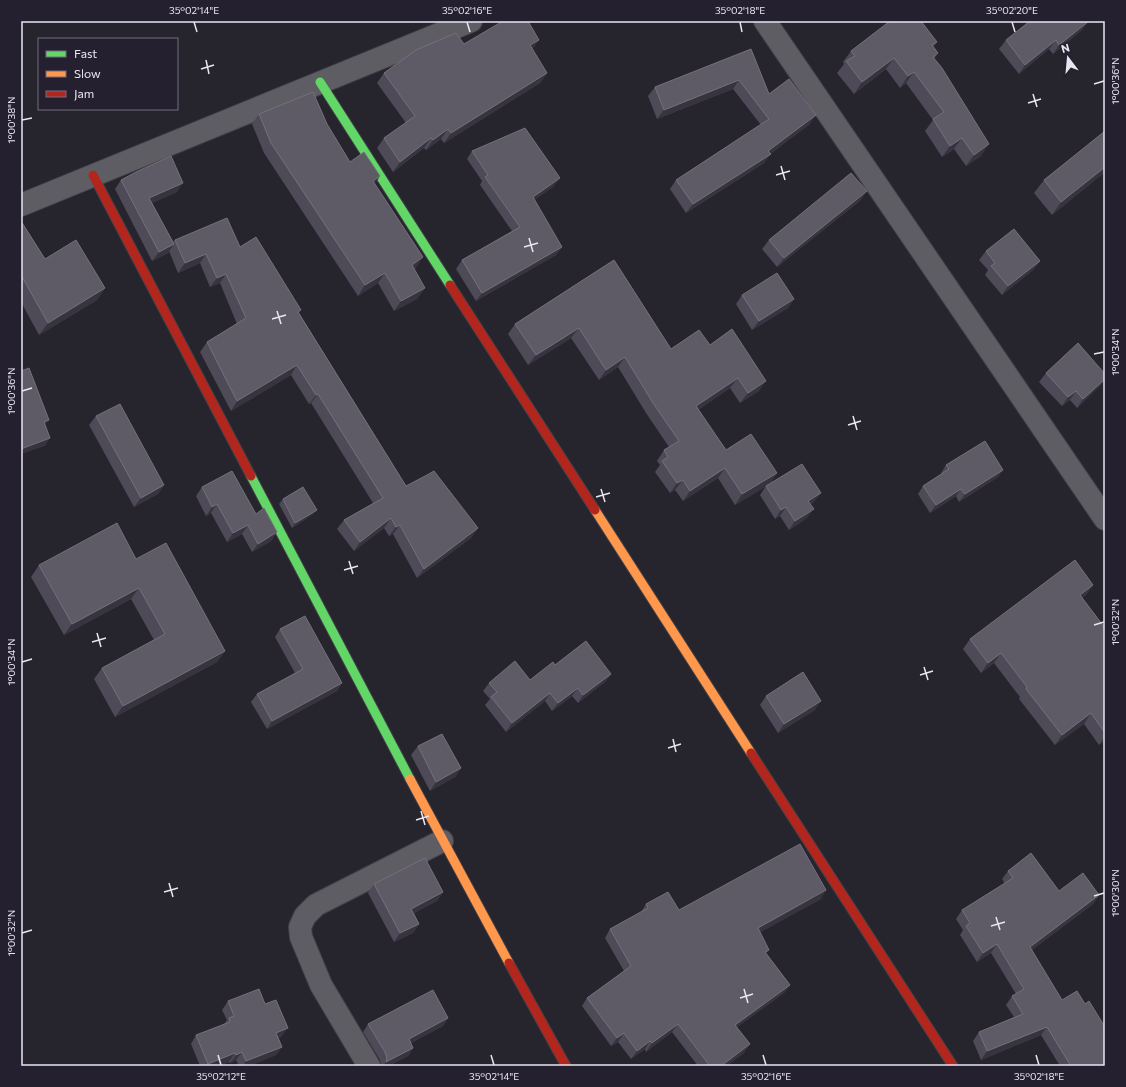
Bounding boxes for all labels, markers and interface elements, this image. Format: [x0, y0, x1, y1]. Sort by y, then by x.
text: 35°02'14"E [169, 4, 219, 16]
text: 35°02'16"E [442, 4, 492, 16]
text: 35°02'18"E [715, 4, 765, 16]
text: 35°02'20"E [986, 4, 1038, 16]
legend [38, 38, 178, 110]
north arrow [1048, 38, 1088, 78]
text: N [1059, 41, 1071, 55]
text: Fast [74, 46, 97, 60]
text: 1°00'36"N [1109, 57, 1121, 105]
text: Slow [74, 66, 101, 80]
text: Jam [74, 86, 94, 101]
text: 1°00'38"N [5, 96, 17, 144]
text: 1°00'34"N [1109, 328, 1121, 376]
text: 1°00'36"N [5, 367, 17, 415]
text: 1°00'32"N [1109, 599, 1121, 645]
text: 1°00'34"N [5, 638, 17, 686]
text: 1°00'30"N [1109, 869, 1121, 917]
text: 1°00'32"N [5, 910, 17, 956]
text: 35°02'12"E [196, 1070, 246, 1082]
text: 35°02'14"E [469, 1070, 519, 1082]
text: 35°02'16"E [741, 1070, 791, 1082]
text: 35°02'18"E [1014, 1070, 1064, 1082]

